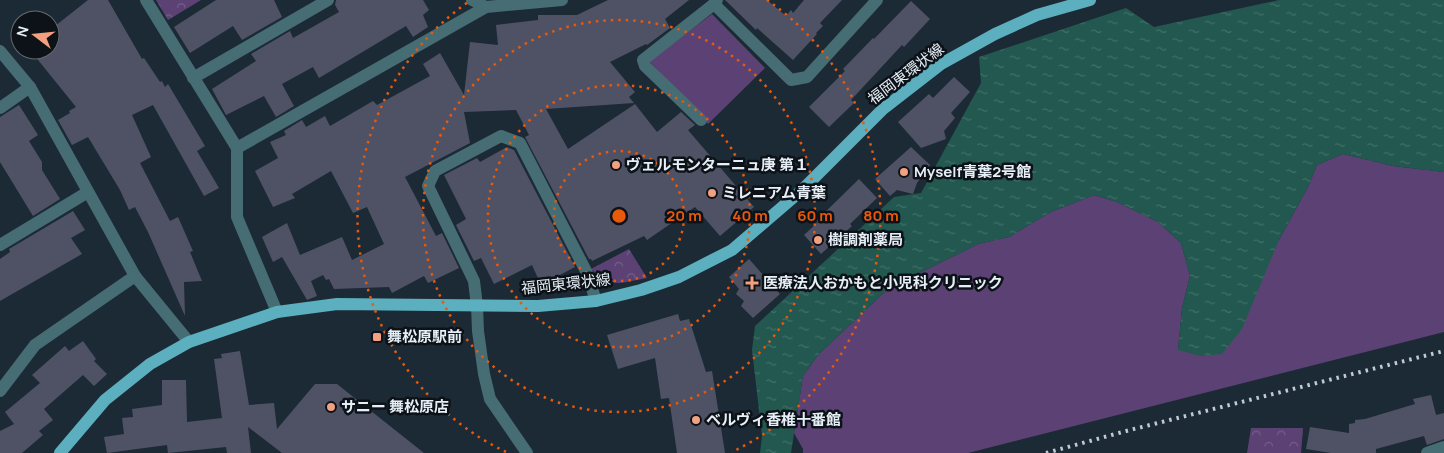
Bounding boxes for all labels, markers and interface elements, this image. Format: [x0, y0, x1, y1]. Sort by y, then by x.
north arrow [10, 10, 60, 60]
text: N [12, 24, 33, 39]
street label: 福岡東環状線 [863, 38, 948, 109]
place label: ヴェルモンターニュ庚 第１ [626, 154, 809, 175]
marker: ヴェルモンターニュ庚 第１ [610, 159, 622, 171]
place label: Myself青葉2号館 [914, 161, 1031, 182]
marker: Myself青葉2号館 [898, 166, 910, 178]
place label: ミレニアム青葉 [722, 182, 826, 203]
marker: ミレニアム青葉 [706, 187, 718, 199]
text: 20 m [666, 205, 702, 226]
text: 40 m [732, 205, 768, 226]
text: 60 m [797, 205, 833, 226]
text: 80 m [863, 205, 899, 226]
centre of rings [610, 207, 628, 225]
place label: 樹調剤薬局 [828, 229, 903, 250]
marker: 樹調剤薬局 [812, 234, 824, 246]
street label: 福岡東環状線 [520, 268, 612, 299]
place label: 医療法人おかもと小児科クリニック [763, 272, 1003, 293]
marker: 医療法人おかもと小児科クリニック [745, 276, 759, 290]
place label: 舞松原駅前 [387, 326, 462, 347]
marker: 舞松原駅前 [371, 331, 383, 343]
place label: サニー 舞松原店 [341, 396, 449, 417]
marker: サニー 舞松原店 [325, 401, 337, 413]
place label: ベルヴィ香椎十番館 [706, 409, 841, 430]
marker: ベルヴィ香椎十番館 [690, 414, 702, 426]

